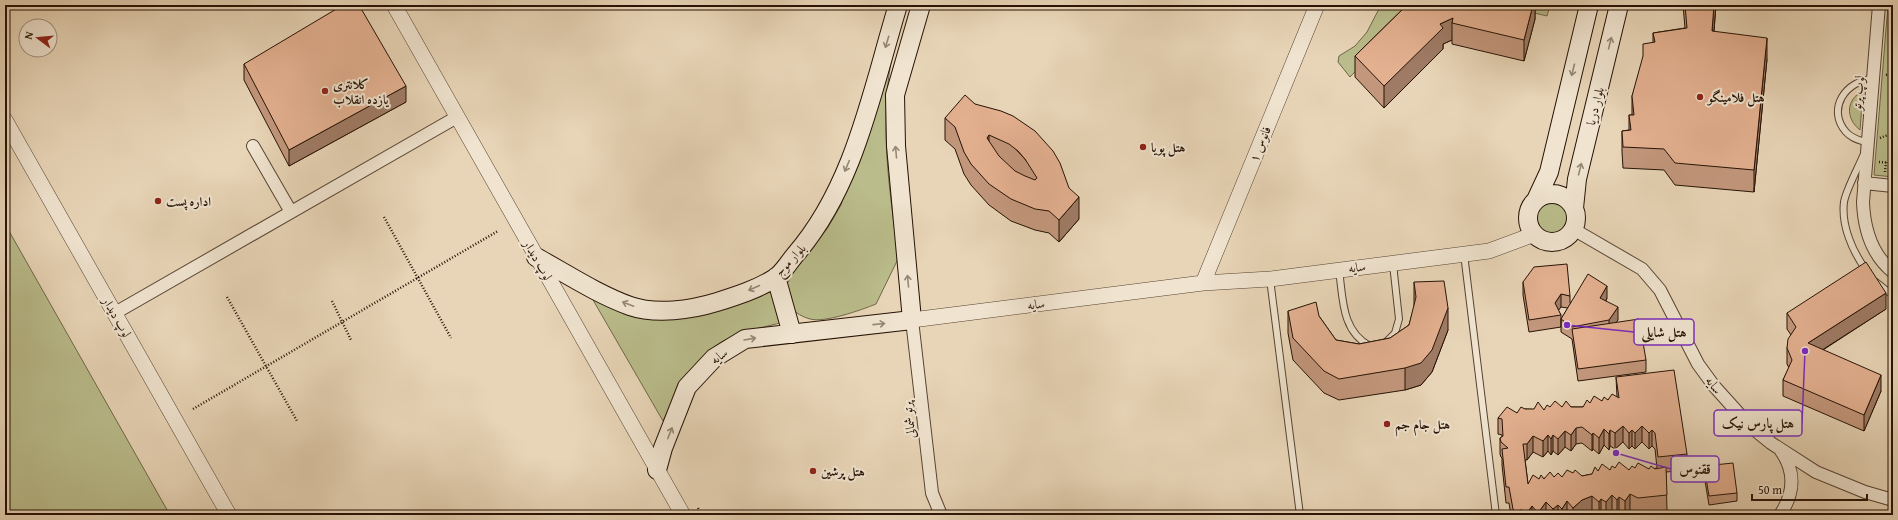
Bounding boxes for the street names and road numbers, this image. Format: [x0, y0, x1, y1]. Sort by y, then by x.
street label: لوپ پرتو [1847, 75, 1869, 113]
street label: بلوار دریا [1581, 85, 1609, 127]
street label: فانوس ۱ [1244, 123, 1276, 165]
street label: لوپ دیدار [518, 234, 557, 284]
street label: بلوار موج [770, 239, 812, 282]
street label: سایه [1347, 256, 1367, 278]
street label: لوپ دیدار [97, 291, 136, 341]
street label: سایه [1026, 293, 1046, 315]
street label: سایه [706, 343, 732, 369]
street label: سایه [1701, 372, 1727, 398]
street label: پرتو شمالی [897, 399, 921, 440]

